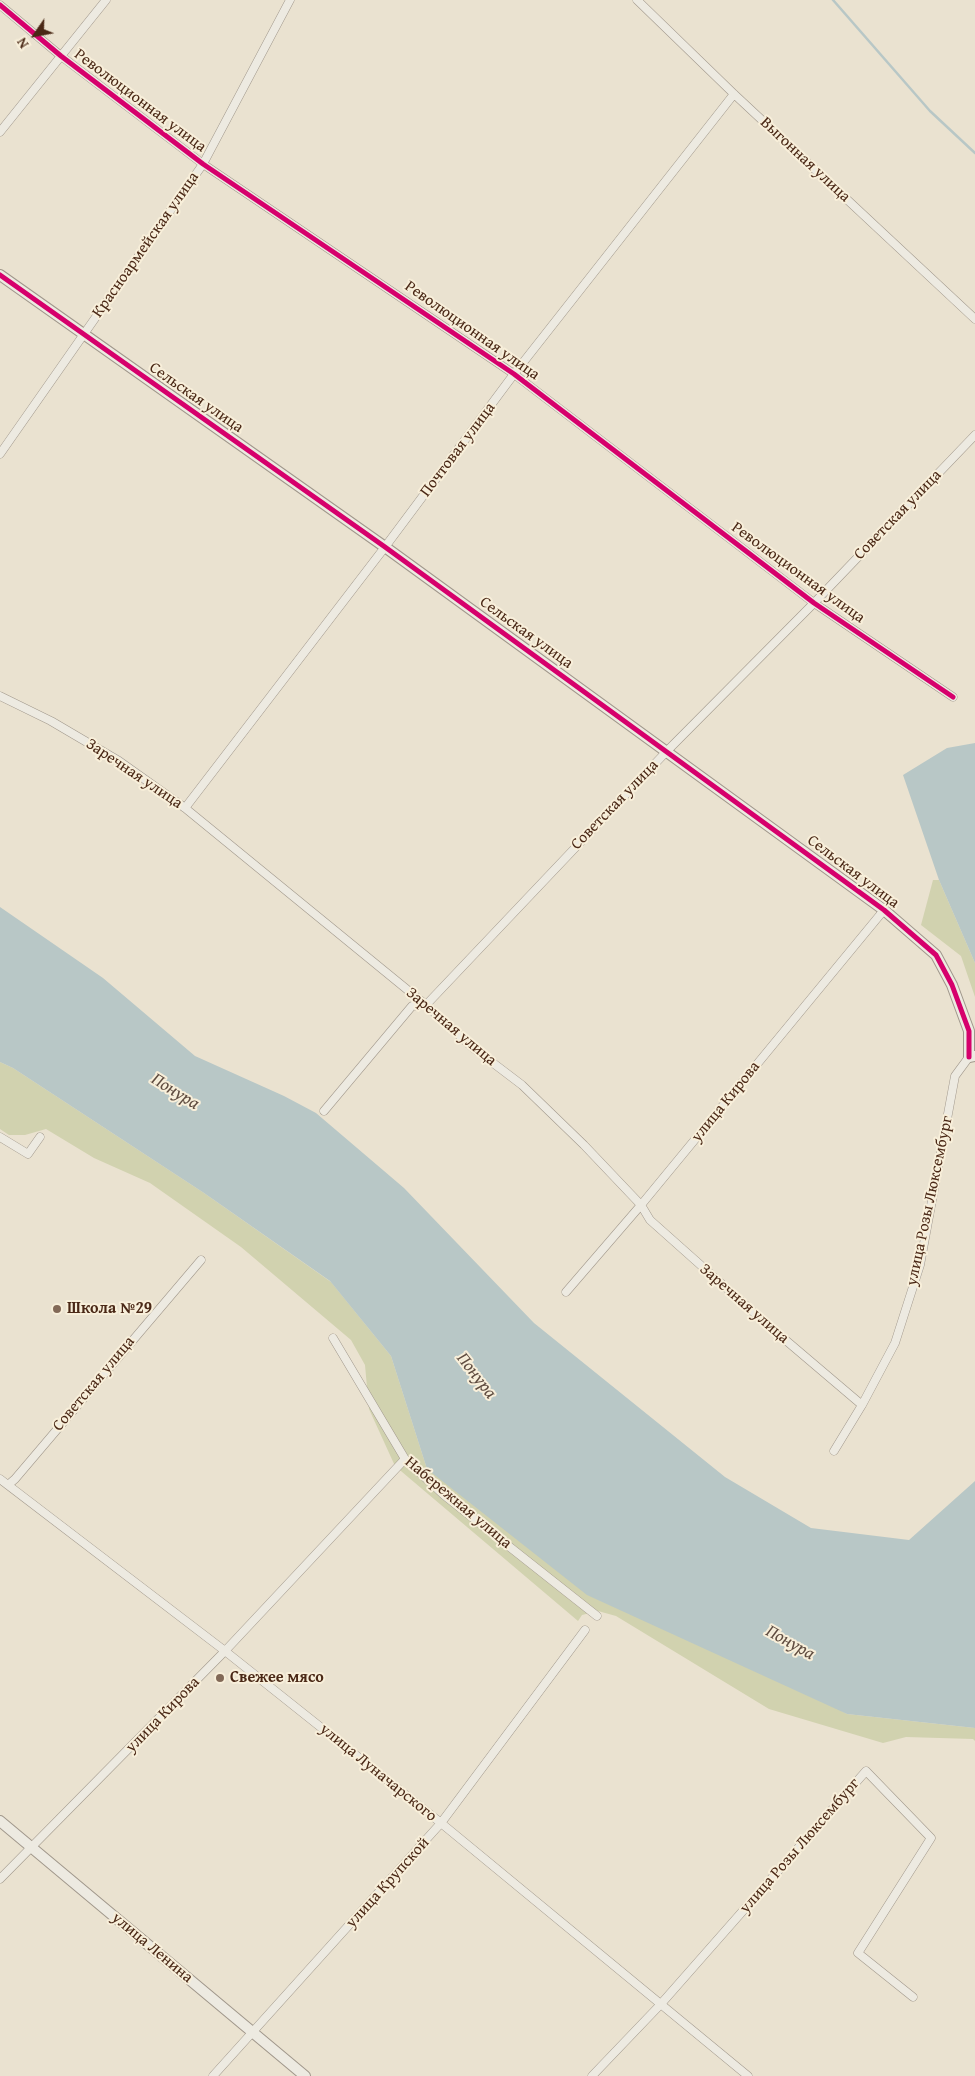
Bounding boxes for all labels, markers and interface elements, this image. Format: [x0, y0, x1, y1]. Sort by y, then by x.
north arrow [10, 10, 60, 60]
text: N [11, 34, 33, 53]
street label: Революционная улица [70, 45, 210, 157]
street label: Выгонная улица [756, 113, 854, 207]
street label: Красноармейская улица [88, 169, 204, 321]
street label: Революционная улица [401, 277, 543, 385]
street label: Сельская улица [145, 358, 247, 438]
street label: Почтовая улица [416, 399, 500, 501]
street label: Советская улица [850, 466, 946, 564]
street label: Революционная улица [728, 518, 868, 628]
street label: Сельская улица [476, 593, 576, 673]
street label: Заречная улица [82, 735, 186, 813]
street label: Советская улица [567, 756, 663, 854]
street label: Сельская улица [803, 831, 903, 913]
street label: Заречная улица [402, 984, 500, 1070]
street label: улица Кирова [688, 1058, 764, 1146]
water label: Понура [147, 1069, 203, 1115]
street label: улица Розы Люксембург [903, 1114, 957, 1288]
street label: Заречная улица [695, 1260, 793, 1348]
place label: Школа №29 [67, 1299, 152, 1319]
marker: Школа №29 [51, 1303, 63, 1315]
street label: Советская улица [49, 1333, 139, 1435]
water label: Понура [451, 1349, 501, 1403]
street label: Набережная улица [401, 1453, 515, 1553]
water label: Понура [762, 1621, 818, 1665]
place label: Свежее мясо [230, 1668, 324, 1688]
marker: Свежее мясо [214, 1672, 226, 1684]
street label: улица Кирова [122, 1673, 204, 1757]
street label: улица Луначарского [316, 1720, 440, 1826]
street label: улица Розы Люксембург [736, 1774, 864, 1918]
street label: улица Крупской [342, 1834, 434, 1932]
street label: улица Ленина [107, 1908, 197, 1988]

